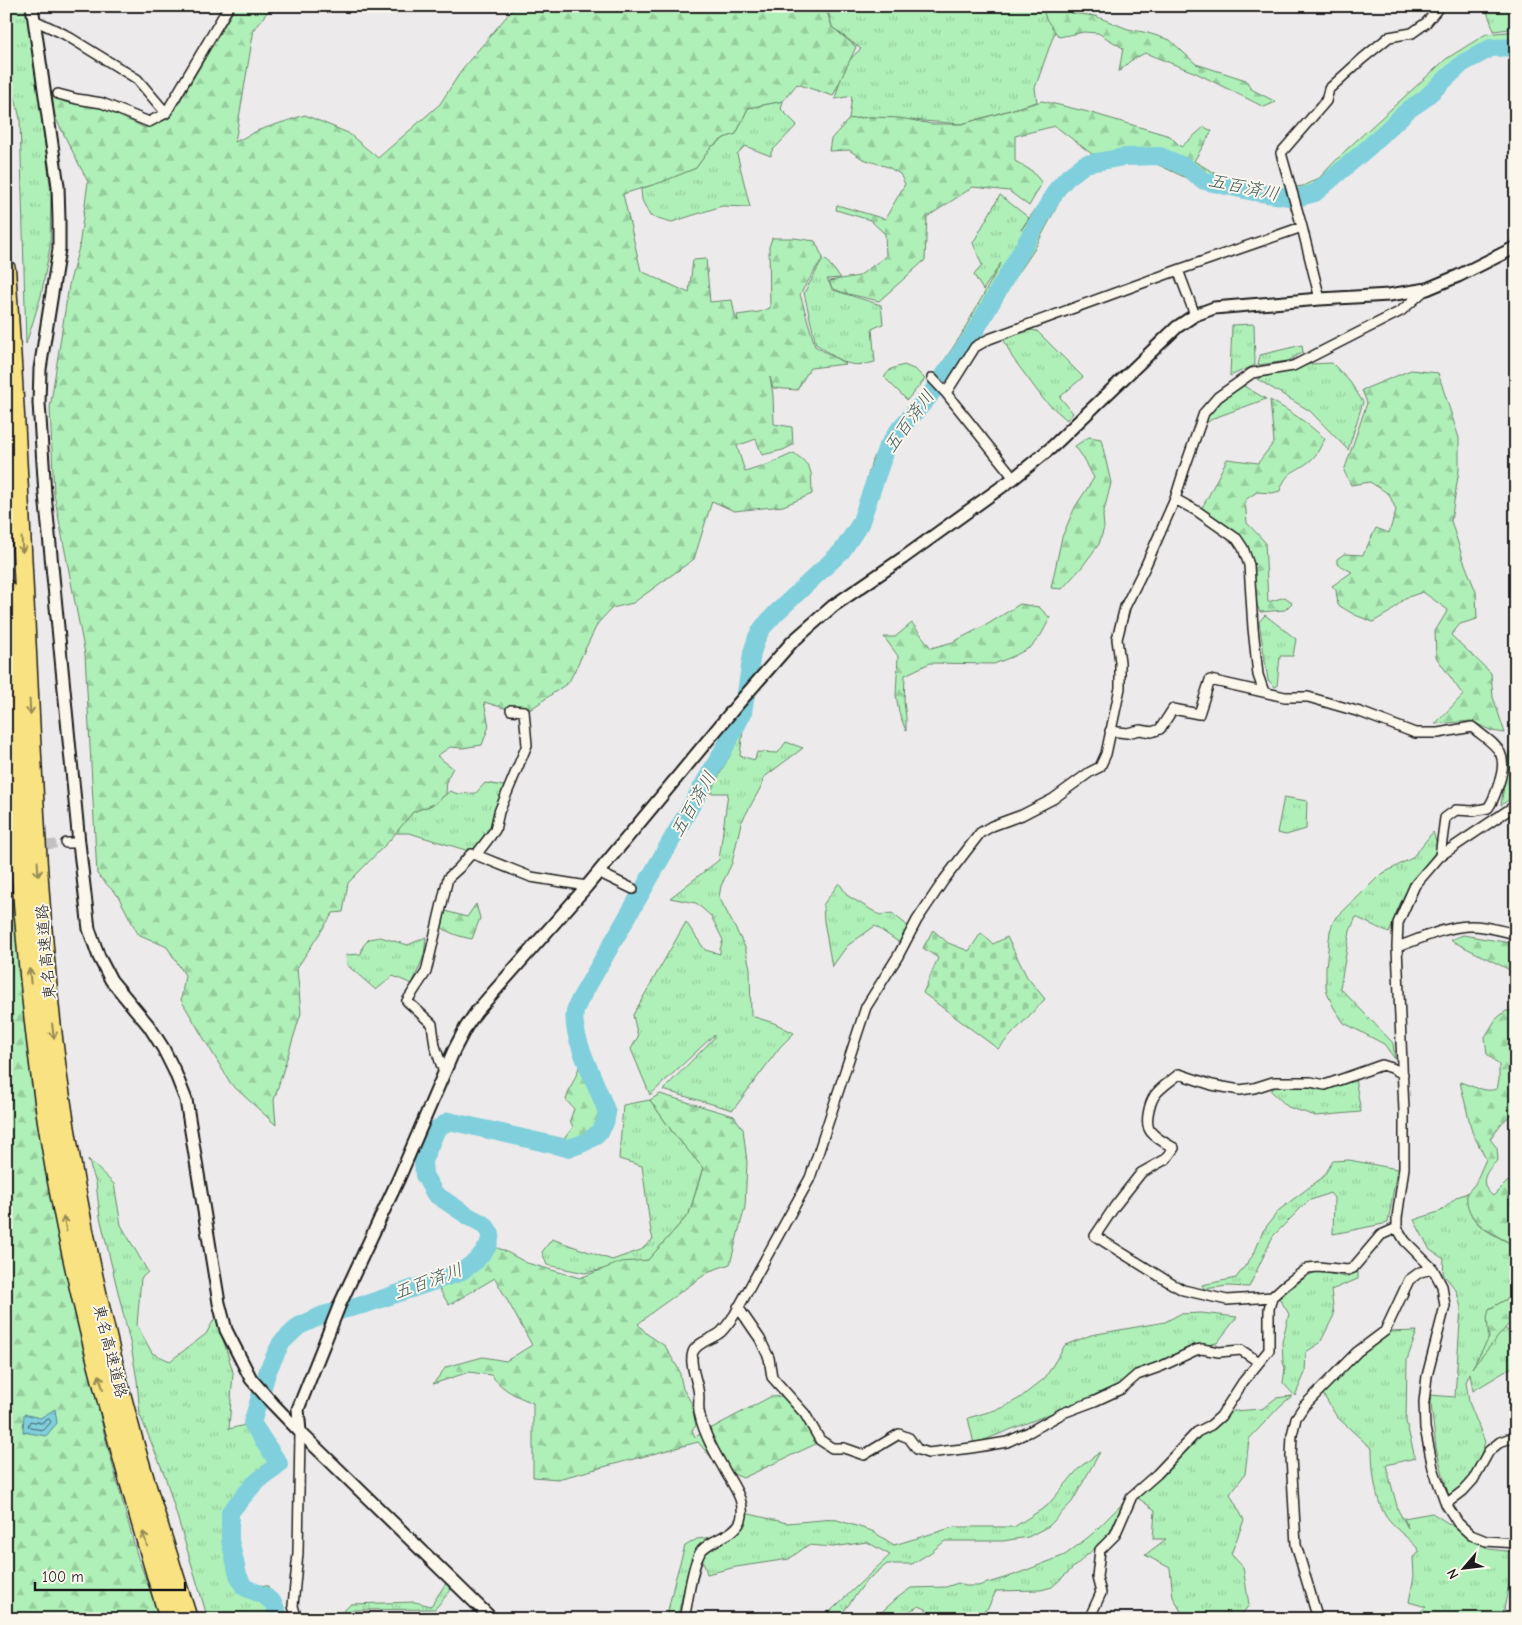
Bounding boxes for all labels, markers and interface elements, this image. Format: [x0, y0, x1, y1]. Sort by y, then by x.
water label: 五百済川 [1206, 170, 1281, 205]
water label: 五百済川 [880, 386, 939, 457]
one-way arrow [17, 536, 26, 552]
one-way arrow [25, 699, 34, 715]
water label: 五百済川 [666, 768, 721, 841]
one-way arrow [33, 861, 42, 877]
street label: 東名高速道路 [33, 903, 59, 1001]
one-way arrow [25, 969, 34, 985]
one-way arrow [48, 1023, 58, 1039]
one-way arrow [60, 1216, 70, 1232]
water label: 五百済川 [391, 1259, 466, 1304]
street label: 東名高速道路 [90, 1302, 130, 1400]
one-way arrow [96, 1375, 105, 1391]
one-way arrow [140, 1531, 150, 1547]
north arrow [1440, 1542, 1490, 1592]
scale bar [35, 1560, 185, 1592]
text: N [1443, 1566, 1463, 1582]
text: 100 m [42, 1568, 84, 1586]

